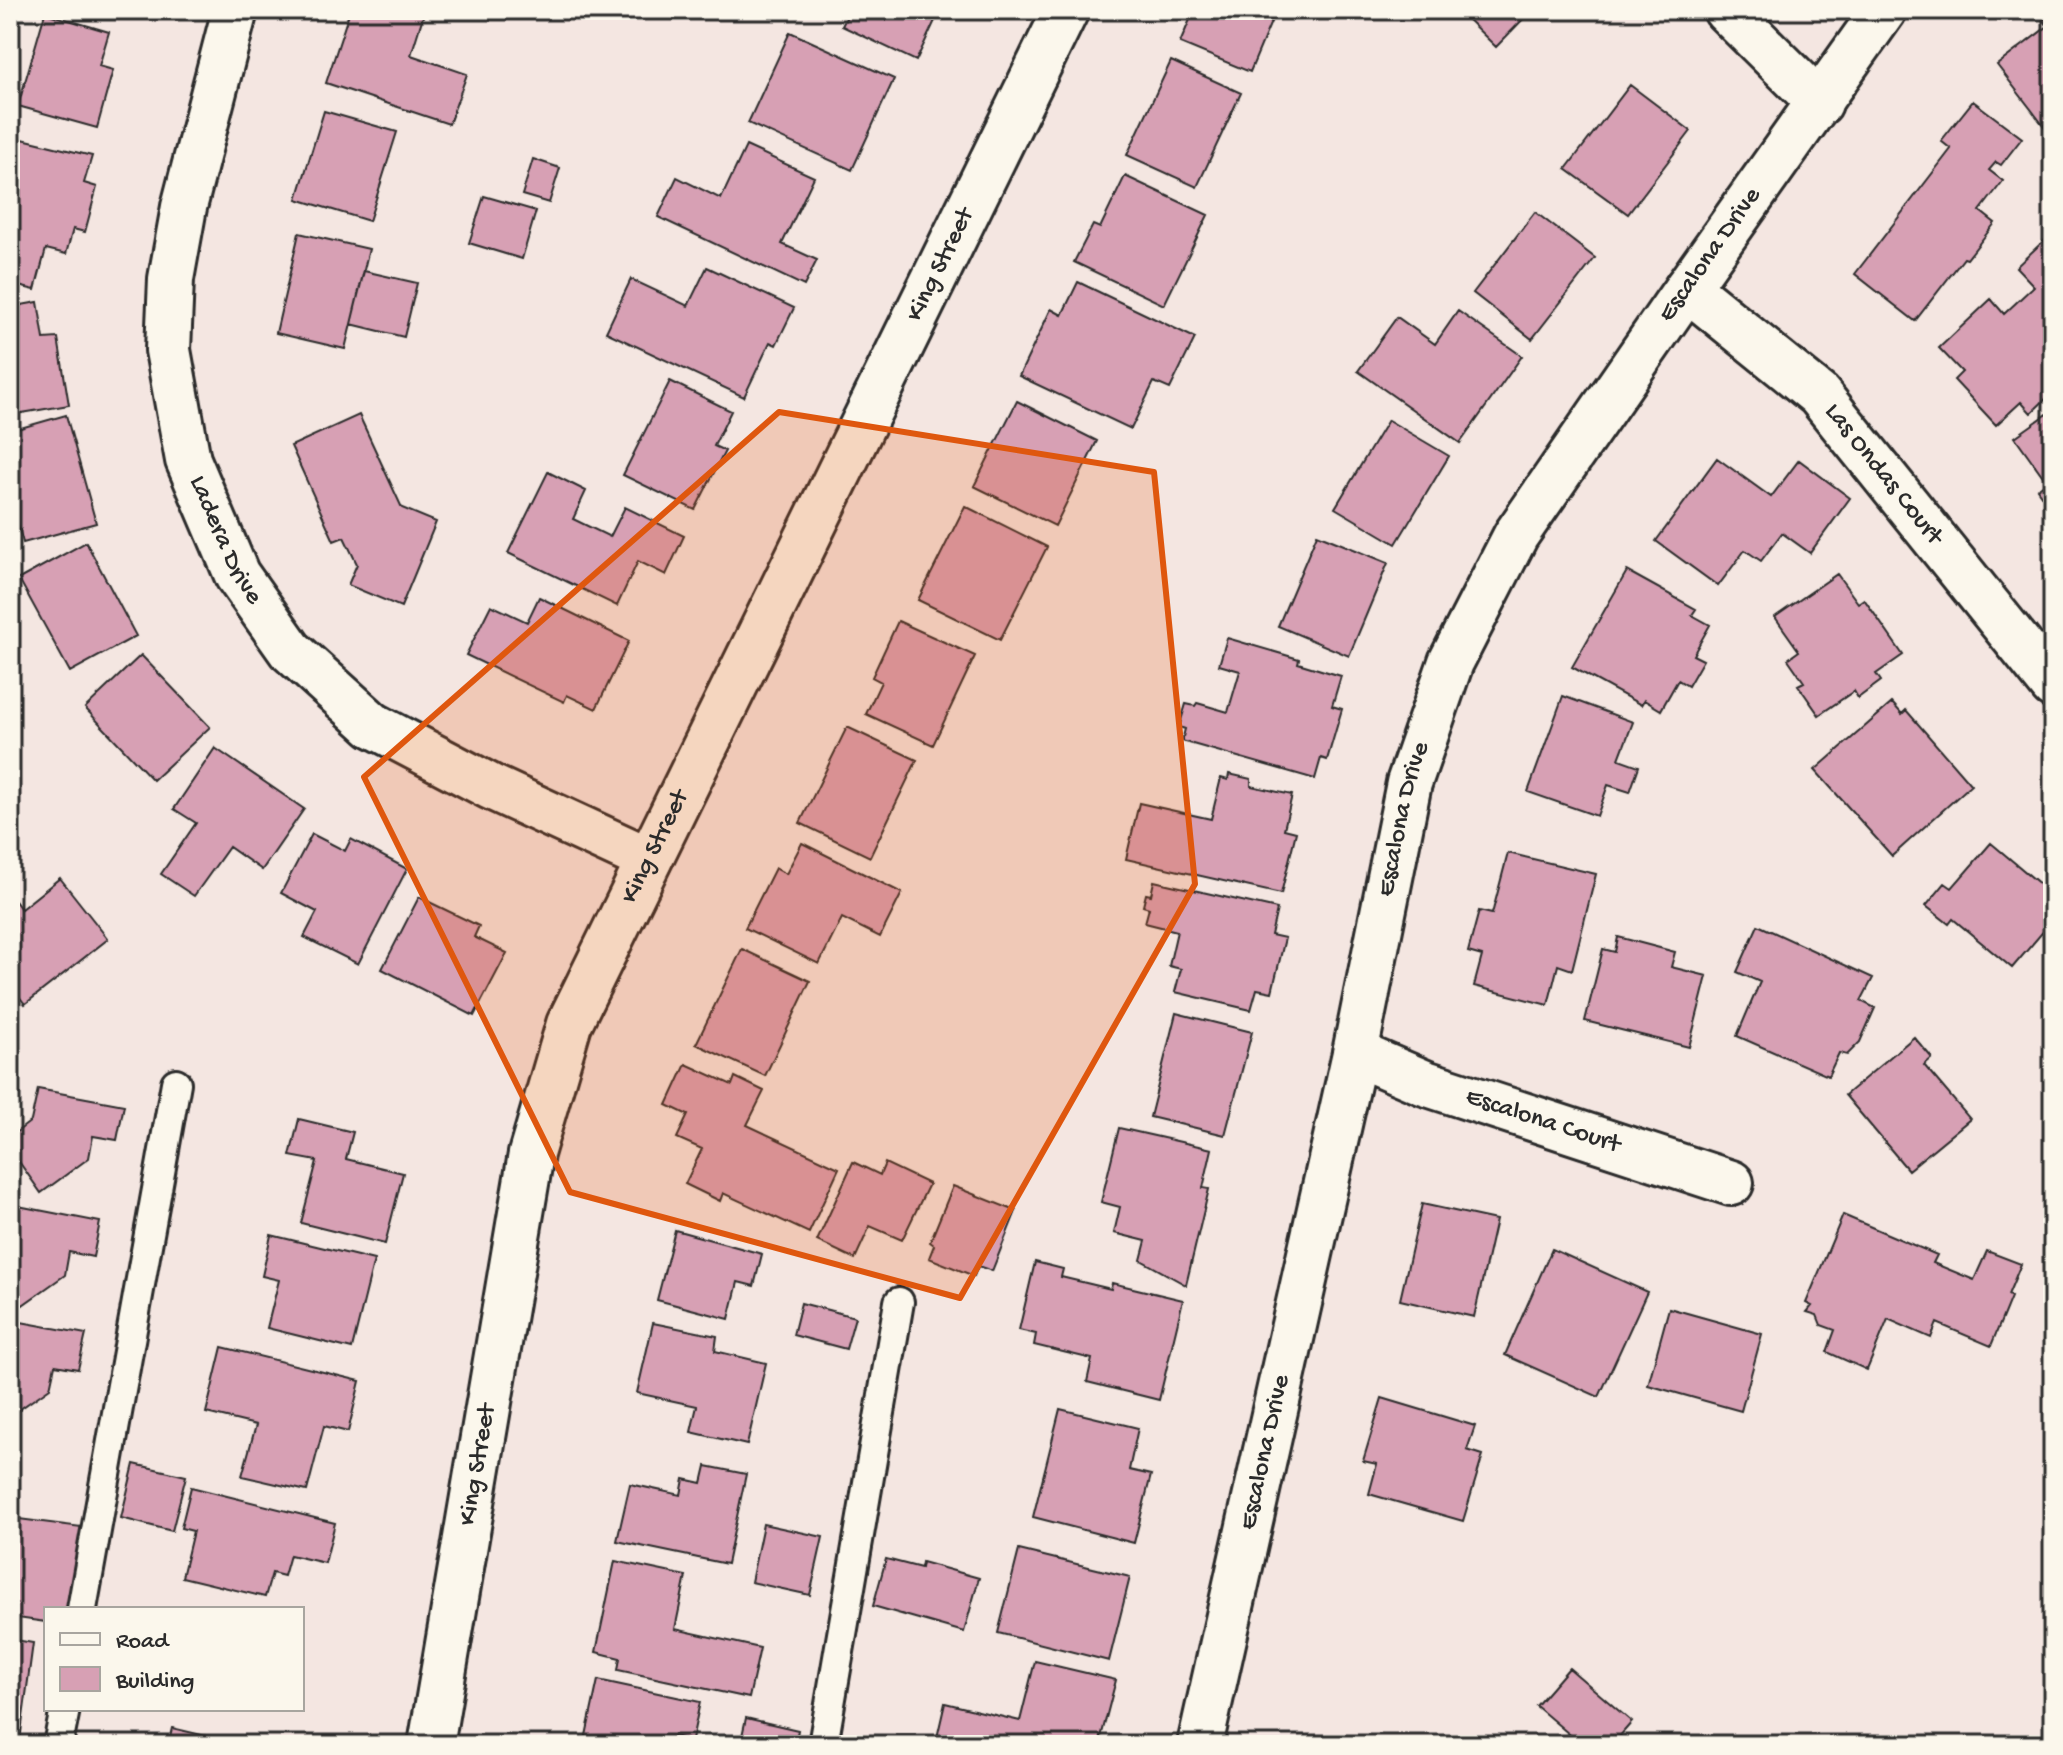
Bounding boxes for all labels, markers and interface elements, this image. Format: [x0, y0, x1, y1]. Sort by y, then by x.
street label: Escalona Drive [1652, 181, 1769, 329]
street label: King Street [900, 201, 983, 327]
street label: Las Ondas Court [1817, 398, 1951, 553]
street label: Ladera Drive [181, 471, 269, 611]
street label: Escalona Drive [1371, 737, 1438, 899]
street label: King Street [615, 783, 698, 909]
street label: Escalona Court [1461, 1082, 1626, 1162]
street label: Escalona Drive [1233, 1371, 1298, 1533]
street label: King Street [453, 1400, 504, 1528]
legend [44, 1607, 304, 1711]
text: Road [116, 1628, 170, 1657]
text: Building [115, 1668, 194, 1697]

